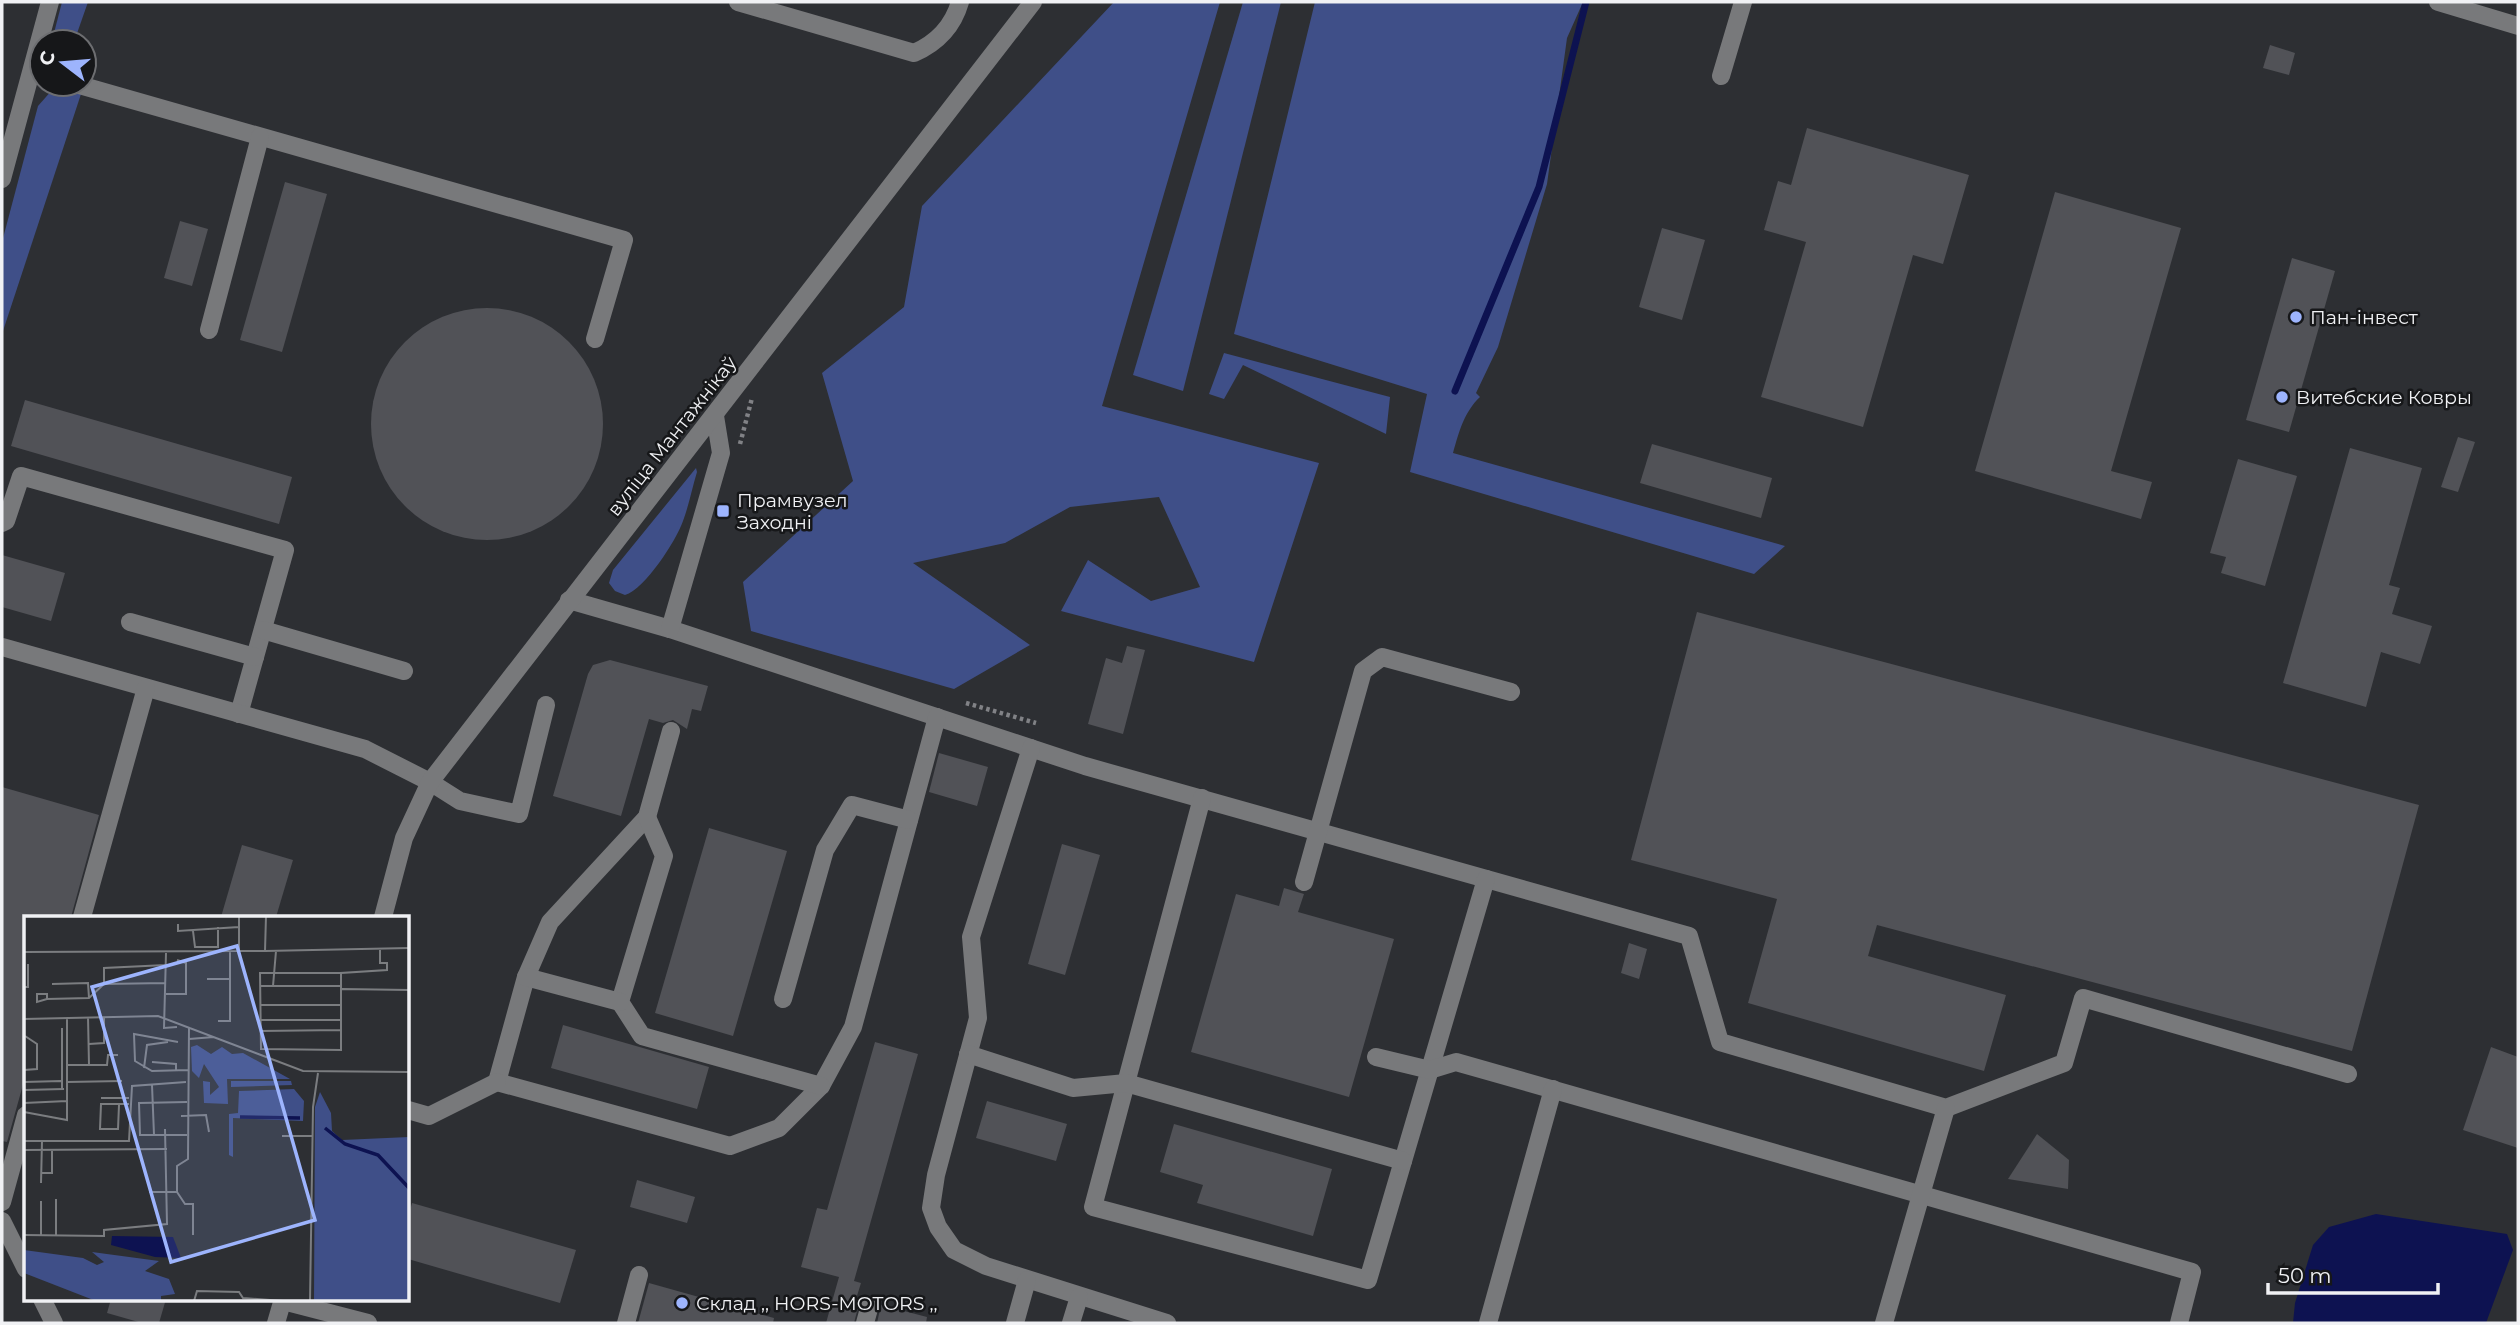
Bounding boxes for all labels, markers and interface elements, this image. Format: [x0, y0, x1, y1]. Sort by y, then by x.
north arrow [28, 28, 98, 98]
text: С [34, 48, 60, 68]
place label: Пан-інвест [2310, 306, 2418, 329]
marker: Пан-інвест [2288, 309, 2304, 325]
street label: вуліца Мантажнікаў [602, 351, 742, 520]
place label: Витебские Ковры [2296, 386, 2472, 409]
marker: Витебские Ковры [2274, 389, 2290, 405]
place label: Прамвузел Заходні [737, 489, 848, 534]
marker: Прамвузел Заходні [715, 503, 731, 519]
inset map [24, 916, 410, 1300]
scale bar [2268, 1252, 2438, 1296]
text: 50 m [2278, 1263, 2332, 1288]
place label: Склад ,, HORS-MOTORS ,, [696, 1292, 938, 1315]
marker: Склад ,, HORS-MOTORS ,, [674, 1295, 690, 1311]

